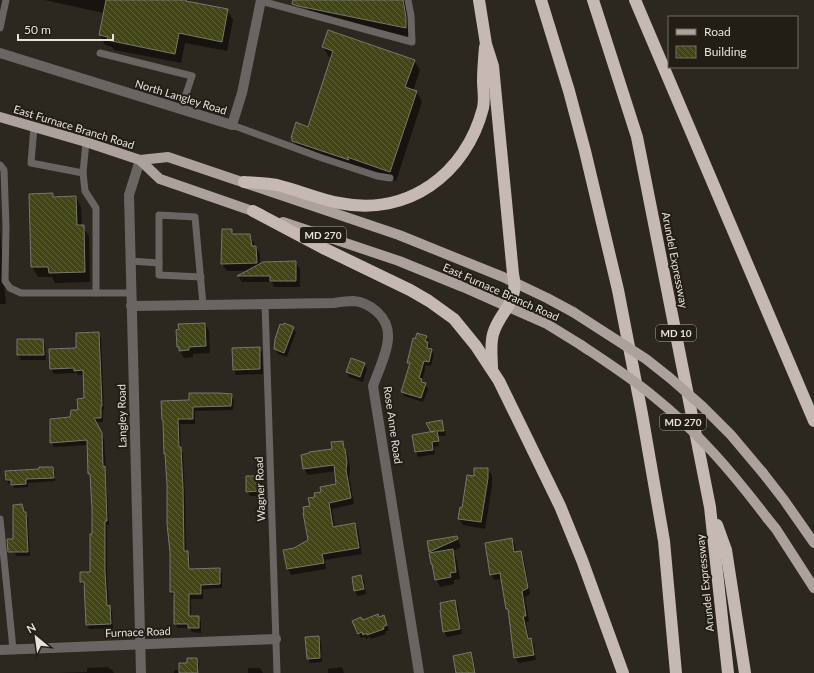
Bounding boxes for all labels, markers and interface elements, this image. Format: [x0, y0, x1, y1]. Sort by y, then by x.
scale bar [18, 16, 113, 42]
legend [668, 16, 798, 68]
text: 50 m [24, 22, 51, 37]
text: Road [704, 24, 731, 39]
text: Building [704, 44, 747, 59]
street label: North Langley Road [134, 76, 229, 117]
street label: East Furnace Branch Road [12, 102, 136, 151]
street label: Arundel Expressway [660, 211, 691, 309]
road number: MD 270 [300, 227, 346, 243]
street label: East Furnace Branch Road [441, 260, 561, 323]
road number: MD 10 [656, 325, 696, 341]
street label: Langley Road [114, 384, 129, 448]
street label: Rose Anne Road [382, 385, 405, 465]
road number: MD 270 [660, 414, 706, 430]
street label: Wagner Road [252, 456, 267, 522]
street label: Arundel Expressway [693, 533, 716, 632]
north arrow [16, 617, 56, 657]
text: N [24, 620, 38, 636]
street label: Furnace Road [105, 624, 171, 639]

